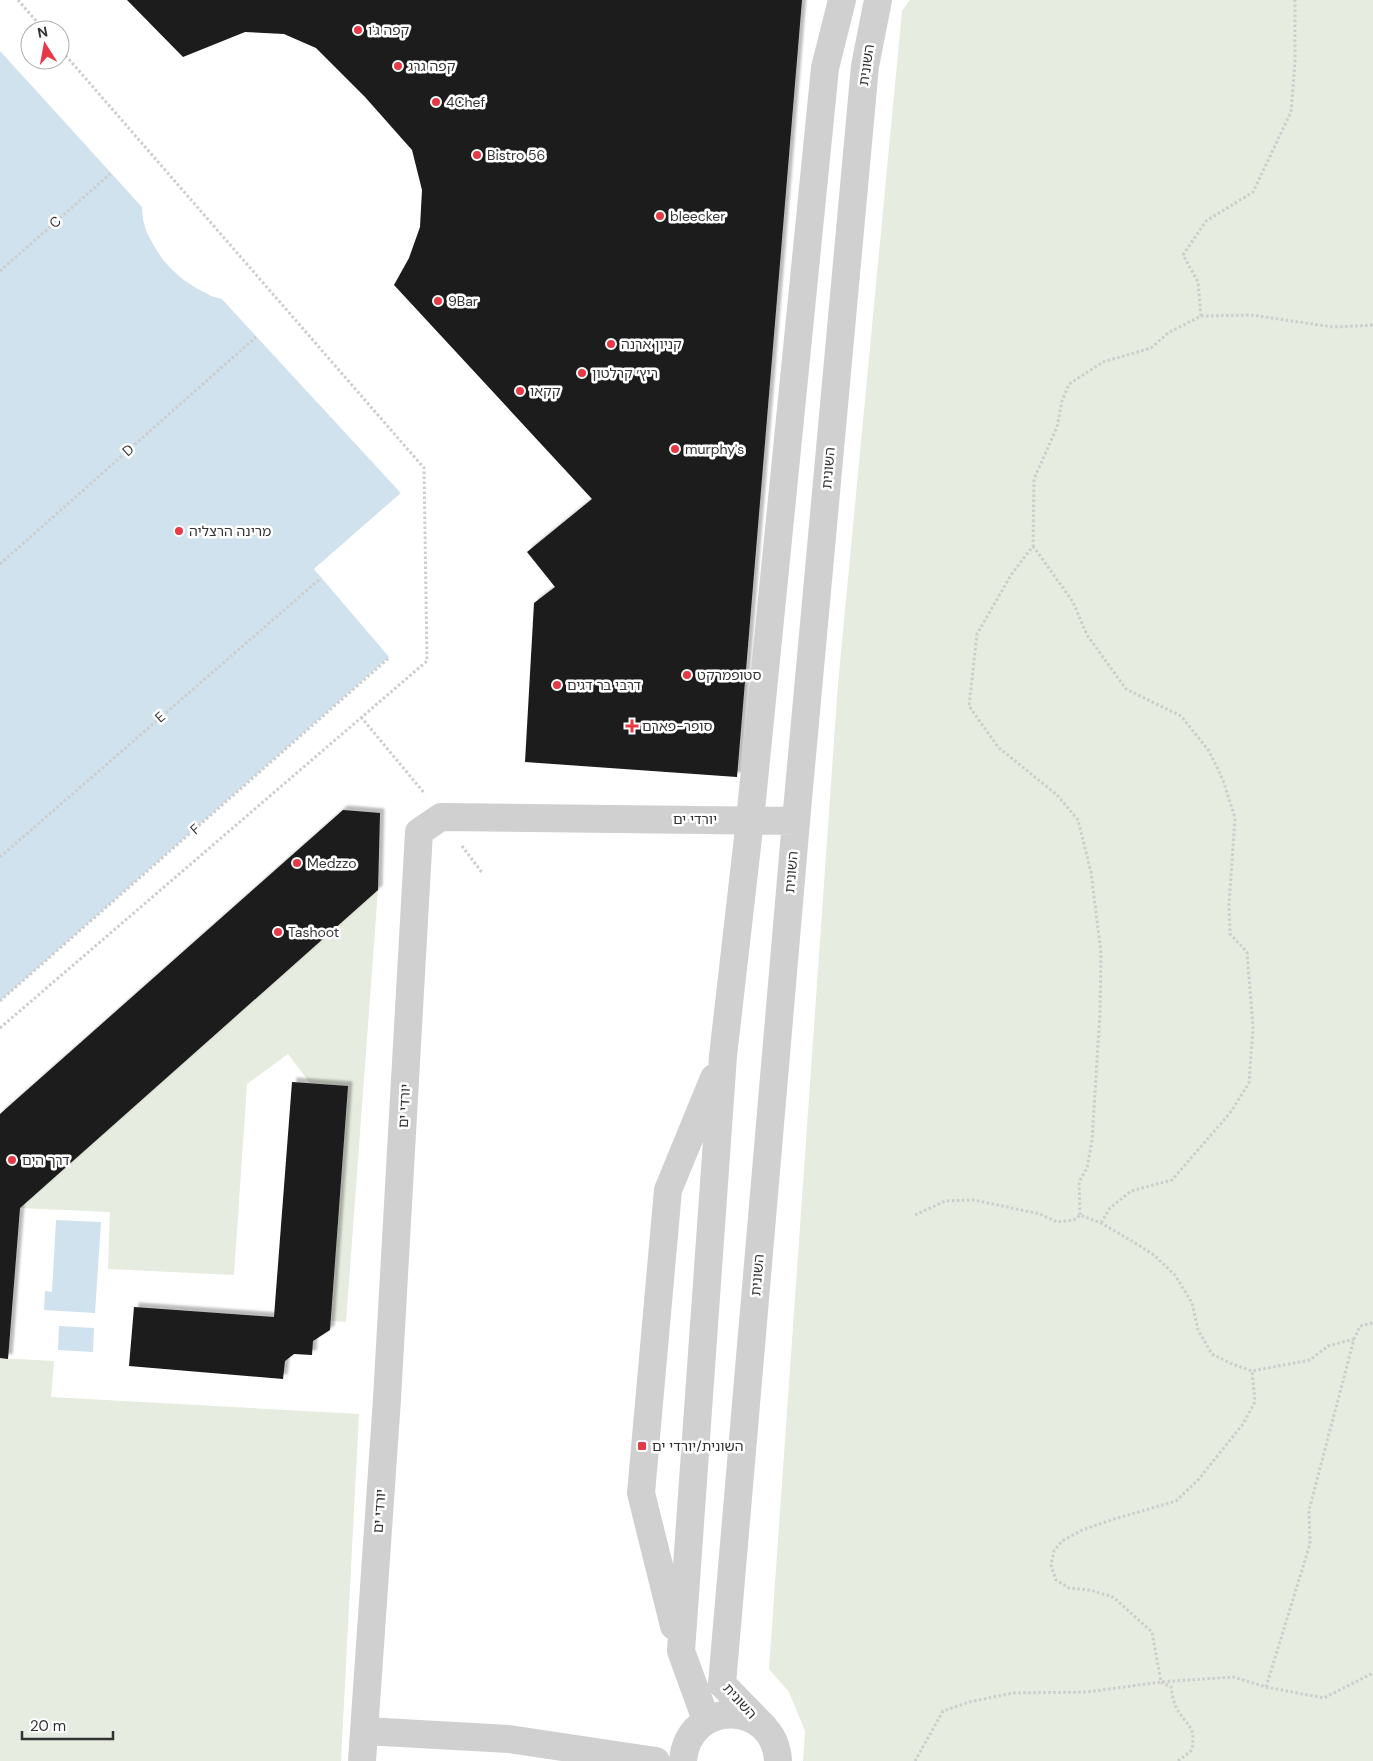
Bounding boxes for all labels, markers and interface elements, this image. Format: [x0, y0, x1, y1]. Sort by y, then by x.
north arrow [20, 20, 70, 70]
place label: קפה ג'ו [368, 21, 410, 39]
text: N [36, 22, 49, 42]
marker: קפה ג'ו [352, 24, 364, 36]
street label: השונית [854, 43, 878, 87]
place label: קפה גרג [408, 57, 456, 75]
marker: קפה גרג [392, 60, 404, 72]
place label: 4Chef [446, 93, 486, 111]
marker: 4Chef [430, 96, 442, 108]
place label: Bistro 56 [487, 146, 545, 164]
marker: Bistro 56 [471, 149, 483, 161]
place label: bleecker [670, 207, 725, 225]
marker: bleecker [654, 210, 666, 222]
street label: C [45, 212, 65, 232]
place label: 9Bar [448, 292, 478, 310]
marker: 9Bar [432, 295, 444, 307]
place label: קניון ארנה [621, 335, 682, 353]
marker: קניון ארנה [605, 338, 617, 350]
place label: ריץ׳ קרלטון [592, 364, 658, 382]
marker: ריץ׳ קרלטון [576, 367, 588, 379]
place label: קקאו [530, 382, 561, 400]
marker: קקאו [514, 385, 526, 397]
street label: D [118, 440, 138, 460]
place label: murphy's [685, 440, 744, 458]
marker: murphy's [669, 443, 681, 455]
street label: השונית [817, 446, 839, 490]
place label: מרינה הרצליה [189, 522, 271, 540]
marker: מרינה הרצליה [173, 525, 185, 537]
place label: סטופמרקט [697, 666, 761, 684]
marker: סטופמרקט [681, 669, 693, 681]
place label: דרבי בר דגים [567, 676, 641, 694]
marker: דרבי בר דגים [551, 679, 563, 691]
street label: E [151, 708, 169, 726]
place label: סופר-פארם [642, 717, 712, 735]
marker: סופר-פארם [626, 720, 638, 732]
street label: יורדי ים [673, 810, 717, 828]
street label: F [186, 819, 204, 838]
street label: השונית [780, 850, 802, 894]
place label: Medzzo [307, 854, 357, 872]
marker: Medzzo [291, 857, 303, 869]
place label: Tashoot [288, 923, 339, 941]
marker: Tashoot [272, 926, 284, 938]
street label: יורדי ים [394, 1083, 414, 1129]
place label: דרך הים [22, 1151, 70, 1169]
marker: דרך הים [6, 1154, 18, 1166]
street label: השונית [746, 1253, 768, 1297]
place label: השונית/יורדי ים [652, 1437, 744, 1455]
marker: השונית/יורדי ים [636, 1440, 648, 1452]
street label: יורדי ים [368, 1488, 390, 1534]
street label: השונית [719, 1679, 761, 1723]
scale bar [22, 1708, 114, 1740]
text: 20 m [30, 1716, 66, 1736]

